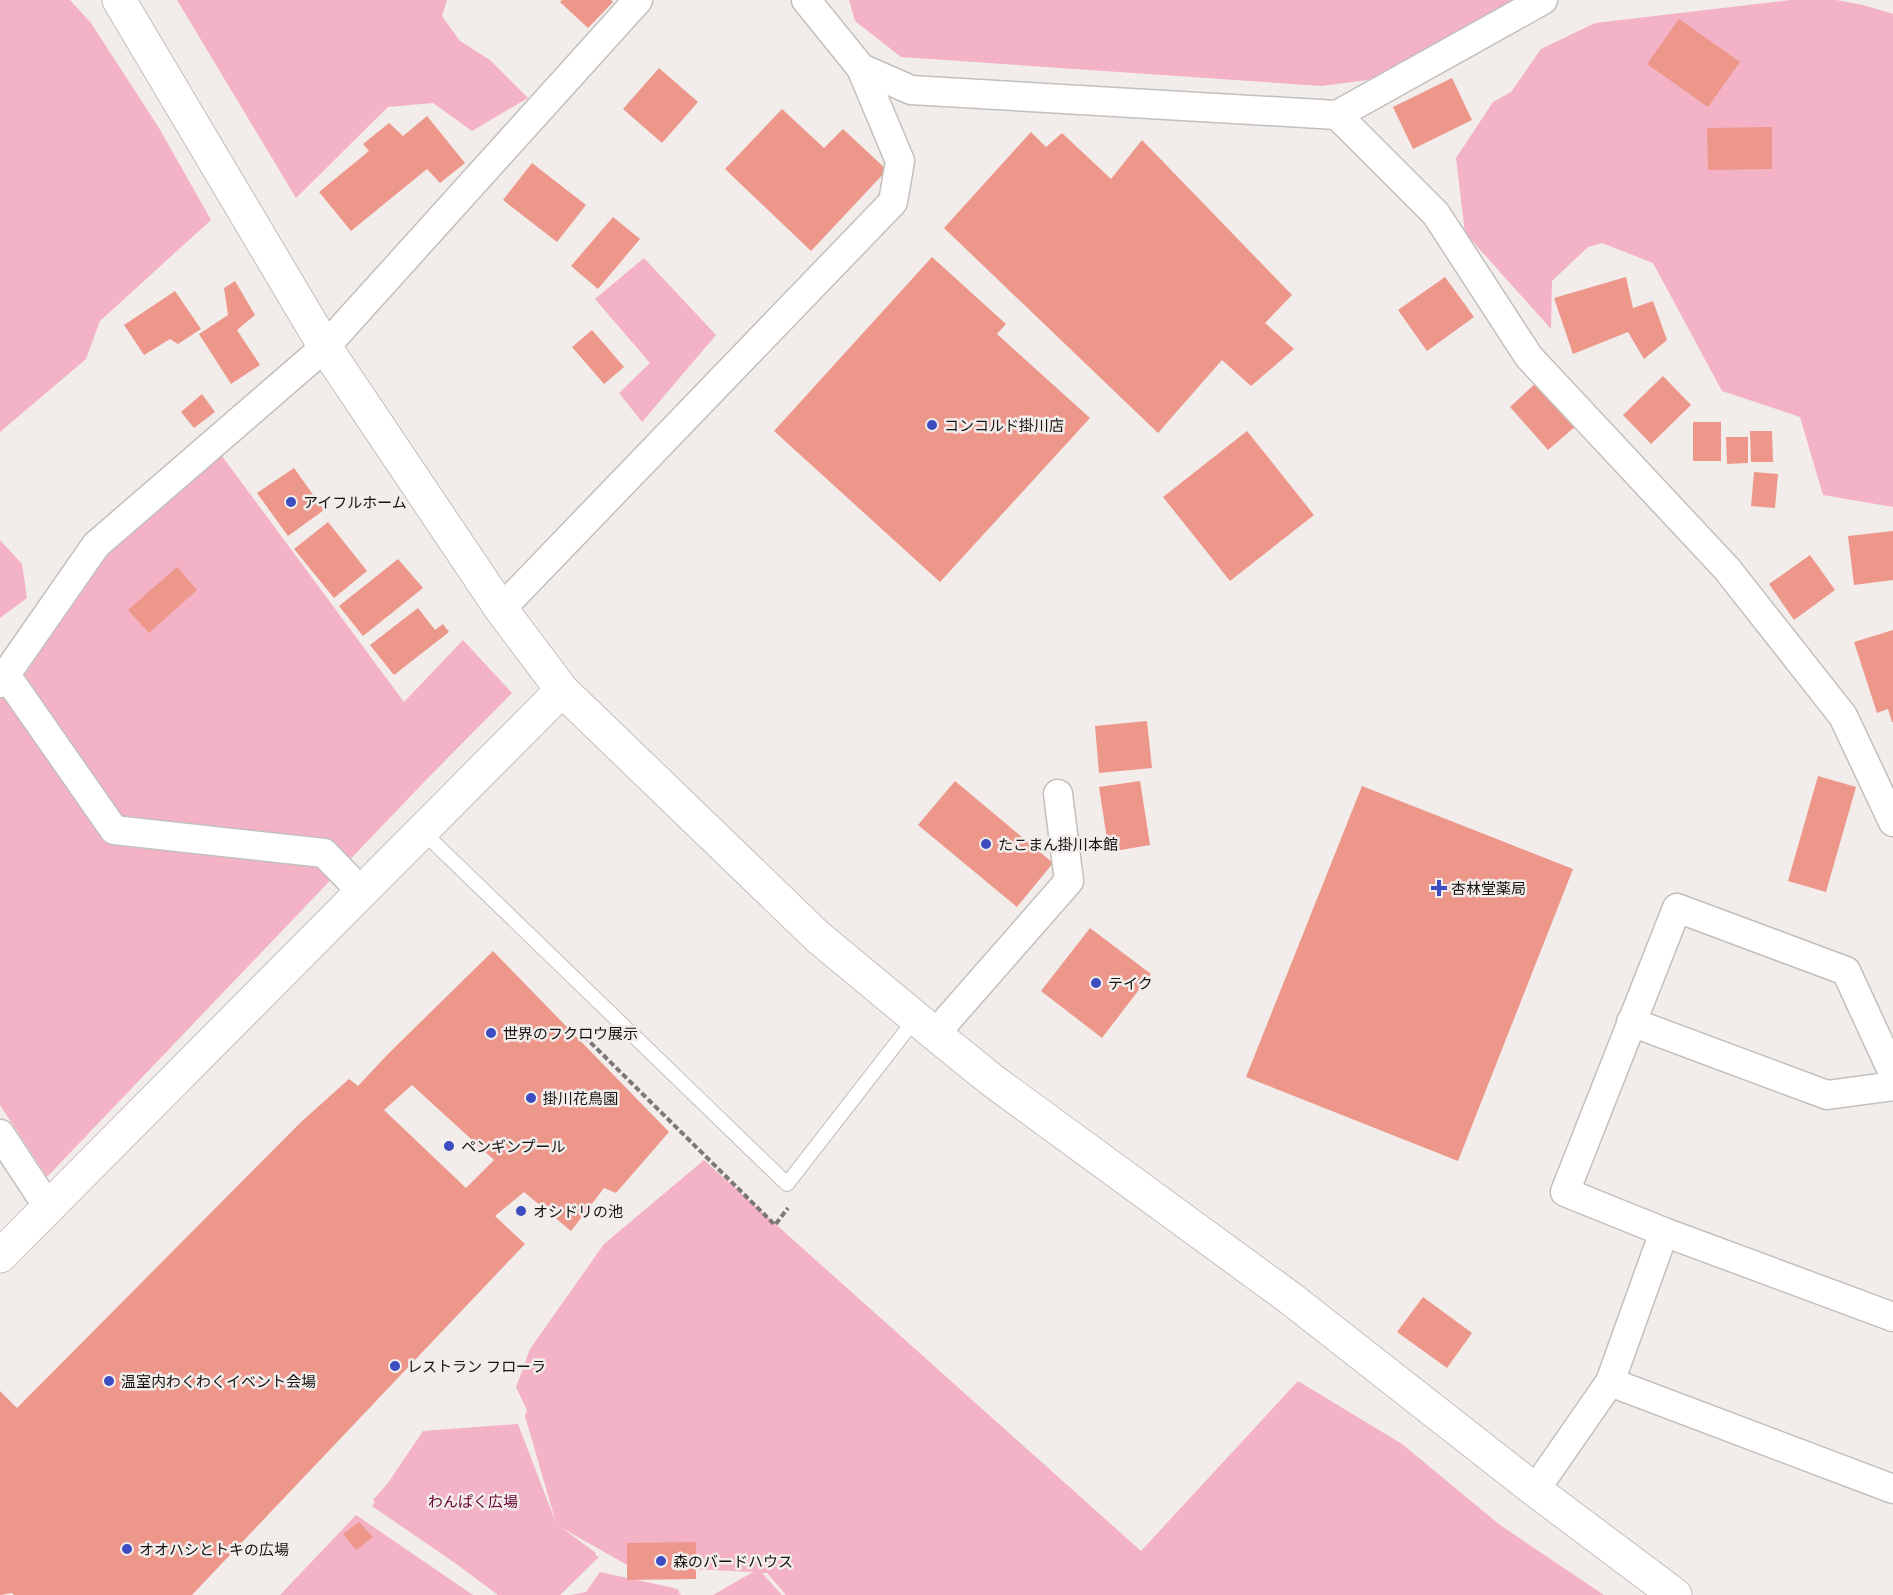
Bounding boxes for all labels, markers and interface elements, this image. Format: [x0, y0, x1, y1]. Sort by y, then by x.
place label: コンコルド掛川店 [944, 415, 1064, 435]
marker: コンコルド掛川店 [925, 418, 939, 432]
place label: アイフルホーム [303, 492, 407, 512]
marker: アイフルホーム [284, 495, 298, 509]
place label: たこまん掛川本館 [998, 834, 1118, 854]
marker: たこまん掛川本館 [979, 837, 993, 851]
place label: 杏林堂薬局 [1451, 878, 1526, 898]
marker: 杏林堂薬局 [1432, 881, 1446, 895]
place label: テイク [1108, 973, 1153, 993]
marker: テイク [1089, 976, 1103, 990]
place label: 世界のフクロウ展示 [503, 1023, 638, 1043]
marker: 世界のフクロウ展示 [484, 1026, 498, 1040]
place label: 掛川花鳥園 [543, 1088, 618, 1108]
marker: 掛川花鳥園 [524, 1091, 538, 1105]
place label: ペンギンプール [461, 1136, 566, 1156]
marker: ペンギンプール [442, 1139, 456, 1153]
place label: オシドリの池 [533, 1201, 623, 1221]
marker: オシドリの池 [514, 1204, 528, 1218]
place label: レストラン フローラ [407, 1356, 546, 1376]
marker: レストラン フローラ [388, 1359, 402, 1373]
place label: 温室内わくわくイベント会場 [121, 1371, 316, 1391]
marker: 温室内わくわくイベント会場 [102, 1374, 116, 1388]
park label: わんぱく広場 [428, 1491, 518, 1511]
place label: オオハシとトキの広場 [139, 1539, 289, 1559]
marker: オオハシとトキの広場 [120, 1542, 134, 1556]
place label: 森のバードハウス [673, 1551, 793, 1571]
marker: 森のバードハウス [654, 1554, 668, 1568]

